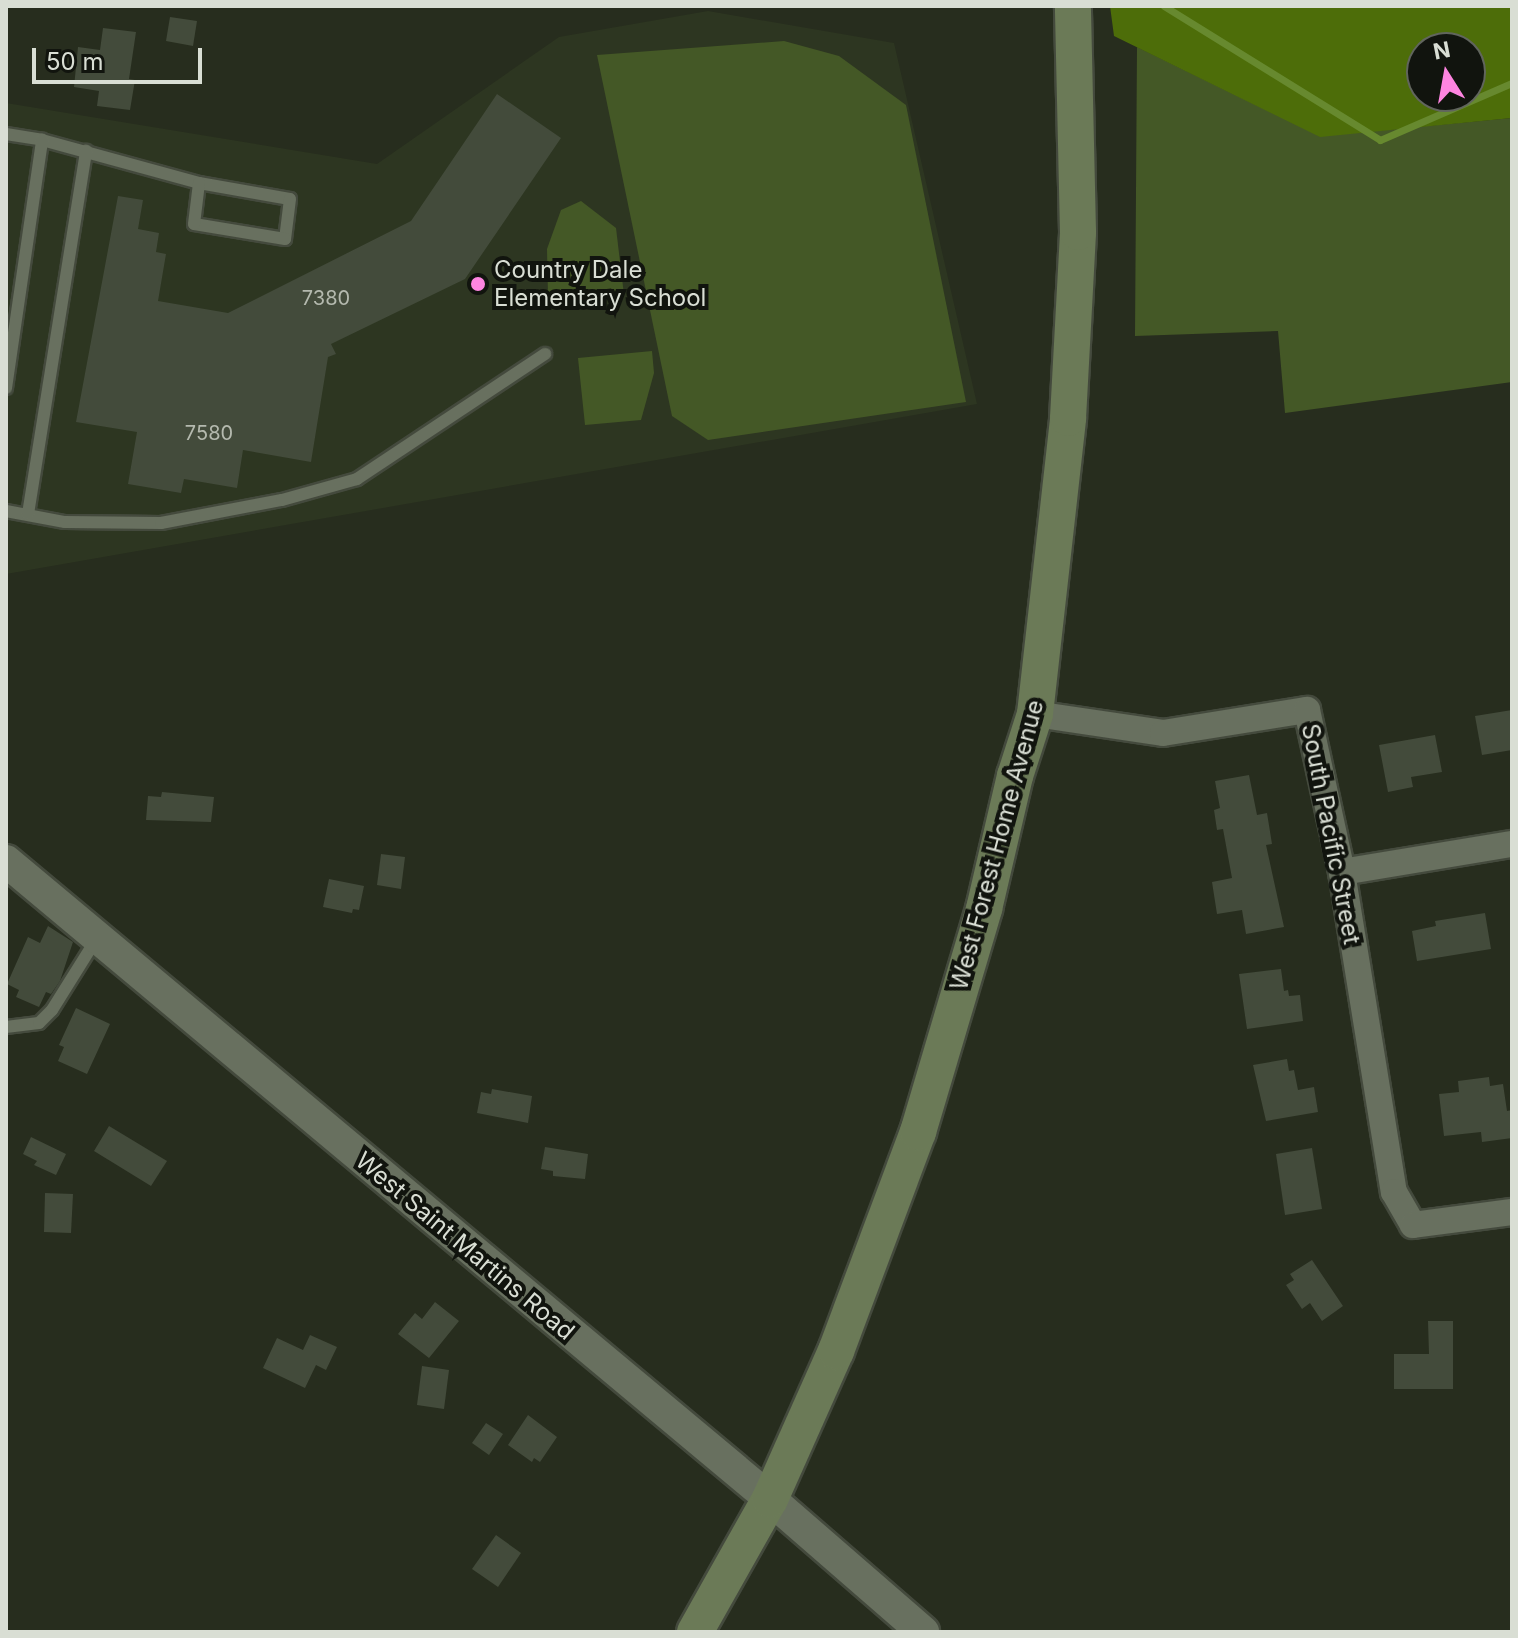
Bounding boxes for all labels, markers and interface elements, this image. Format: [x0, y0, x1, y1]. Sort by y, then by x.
scale bar [36, 32, 206, 82]
north arrow [1406, 32, 1486, 112]
text: N [1431, 36, 1453, 65]
text: 50 m [46, 47, 104, 76]
place label: Country Dale Elementary School [494, 256, 706, 312]
marker: Country Dale Elementary School [469, 275, 487, 293]
house number: 7380 [302, 286, 350, 310]
house number: 7580 [185, 421, 233, 445]
street label: West Forest Home Avenue [944, 697, 1050, 993]
street label: South Pacific Street [1295, 721, 1367, 947]
street label: West Saint Martins Road [350, 1146, 580, 1346]

